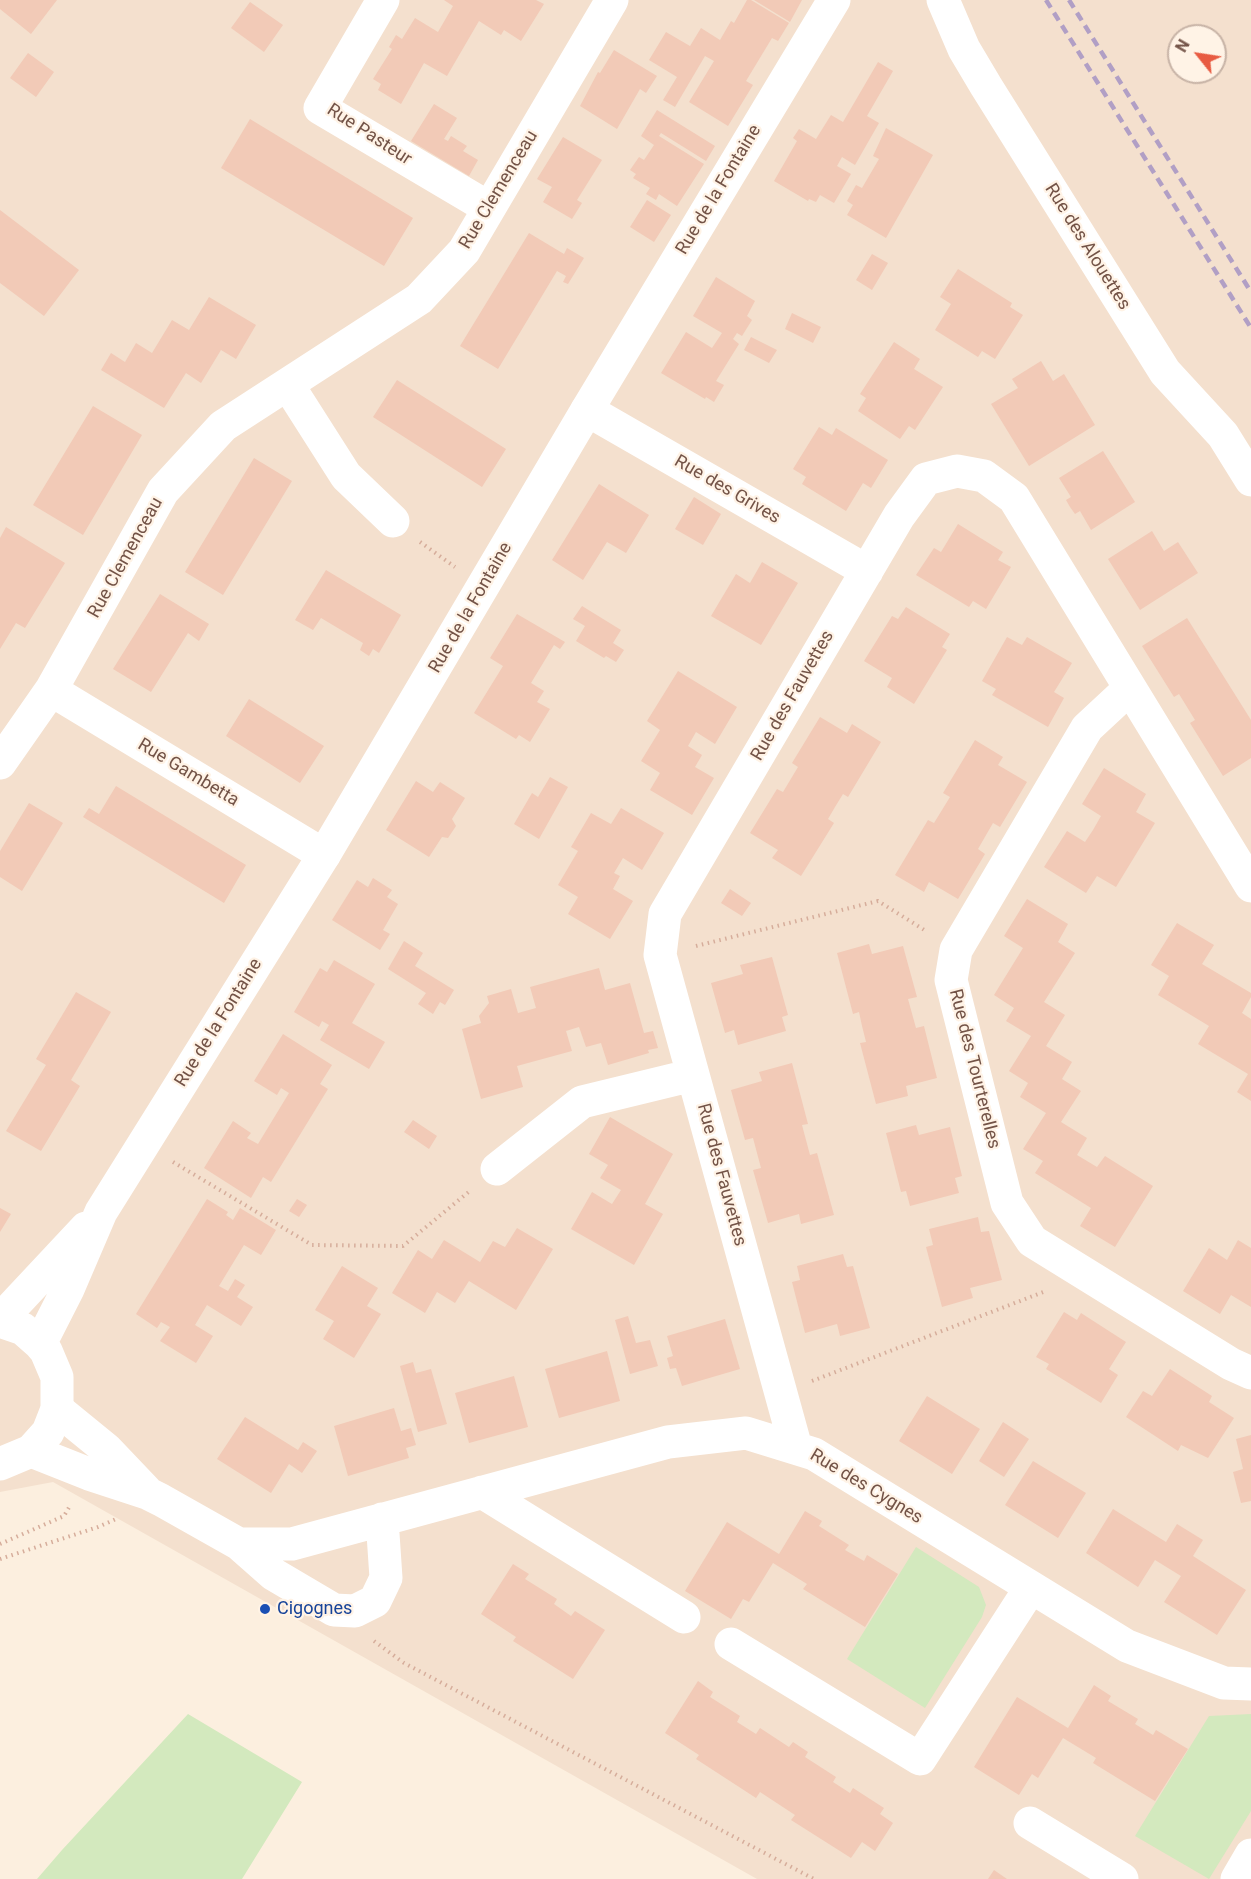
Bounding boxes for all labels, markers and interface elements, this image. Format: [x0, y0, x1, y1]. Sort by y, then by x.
north arrow [1167, 24, 1227, 84]
text: N [1172, 36, 1194, 55]
street label: Rue Pasteur [323, 100, 415, 170]
street label: Rue de la Fontaine [672, 121, 766, 259]
street label: Rue Clemenceau [455, 127, 543, 253]
street label: Rue des Alouettes [1039, 180, 1135, 314]
street label: Rue des Grives [670, 451, 784, 529]
street label: Rue Clemenceau [84, 494, 168, 622]
street label: Rue de la Fontaine [425, 539, 517, 677]
street label: Rue des Fauvettes [747, 627, 839, 765]
street label: Rue Gambetta [134, 734, 242, 812]
street label: Rue de la Fontaine [171, 955, 267, 1091]
street label: Rue des Tourterelles [944, 987, 1004, 1151]
street label: Rue des Fauvettes [692, 1101, 750, 1249]
street label: Rue des Cygnes [806, 1445, 926, 1529]
place label: Cigognes [277, 1598, 352, 1620]
marker: Cigognes [258, 1602, 272, 1616]

